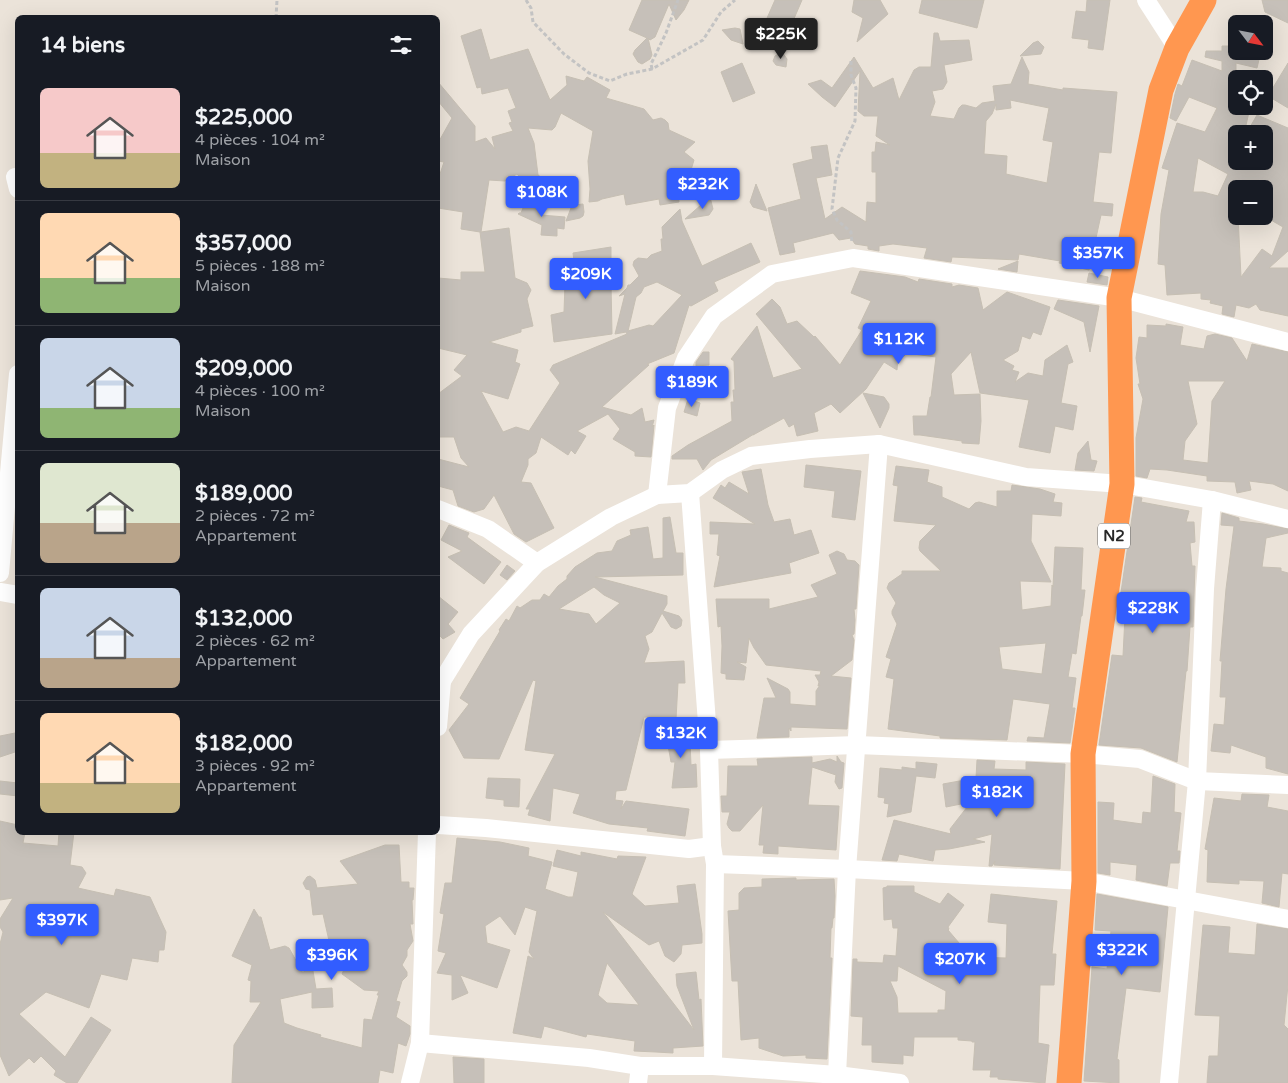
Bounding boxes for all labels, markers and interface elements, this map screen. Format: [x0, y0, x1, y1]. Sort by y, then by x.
north arrow [1228, 15, 1272, 60]
map controls [1228, 15, 1273, 225]
pin: $225K [746, 18, 816, 60]
text: $225K [756, 24, 806, 44]
icon: filters [387, 31, 415, 59]
text: 14 biens [40, 33, 125, 58]
button: locate [1228, 70, 1273, 115]
text: $225,000 [195, 105, 292, 130]
icon: home [80, 108, 140, 168]
button: + [1228, 125, 1273, 170]
text: 4 pièces · 104 m² [195, 130, 325, 150]
text: Maison [195, 150, 251, 170]
pin: $232K [668, 168, 738, 210]
text: $232K [678, 174, 728, 194]
pin: $108K [507, 176, 577, 218]
button: − [1228, 180, 1273, 225]
text: $108K [517, 182, 567, 202]
text: $357,000 [195, 231, 291, 256]
icon: home [80, 233, 140, 293]
pin: $357K [1063, 236, 1133, 279]
text: $357K [1073, 243, 1123, 263]
text: 5 pièces · 188 m² [195, 256, 325, 276]
pin: $209K [551, 258, 621, 300]
text: $209K [561, 264, 611, 284]
text: Maison [195, 276, 251, 296]
pin: $112K [864, 322, 934, 365]
text: $112K [874, 329, 924, 349]
text: $209,000 [195, 356, 293, 381]
icon: home [80, 358, 140, 418]
pin: $189K [657, 366, 727, 408]
text: $189K [667, 372, 717, 392]
text: 4 pièces · 100 m² [195, 381, 325, 401]
text: Maison [195, 401, 251, 421]
text: $189,000 [195, 481, 293, 506]
icon: home [80, 483, 140, 543]
text: 2 pièces · 72 m² [195, 506, 315, 526]
road number: N2 [1098, 524, 1130, 548]
text: Appartement [195, 526, 297, 546]
pin: $228K [1118, 592, 1188, 634]
text: $228K [1128, 598, 1178, 618]
text: $132,000 [195, 606, 293, 631]
icon: home [80, 608, 140, 668]
text: 2 pièces · 62 m² [195, 631, 315, 651]
text: Appartement [195, 651, 297, 671]
pin: $132K [646, 716, 716, 759]
text: $132K [656, 723, 706, 743]
text: $182,000 [195, 731, 293, 756]
icon: home [80, 733, 140, 793]
text: 3 pièces · 92 m² [195, 756, 315, 776]
text: Appartement [195, 776, 297, 796]
pin: $182K [962, 776, 1032, 818]
text: $182K [972, 782, 1022, 802]
pin: $397K [27, 904, 97, 946]
text: $397K [37, 910, 87, 930]
pin: $322K [1087, 934, 1157, 976]
pin: $396K [297, 938, 367, 981]
text: $322K [1097, 940, 1147, 960]
pin: $207K [925, 942, 995, 985]
text: $396K [307, 945, 357, 965]
text: $207K [935, 949, 985, 969]

